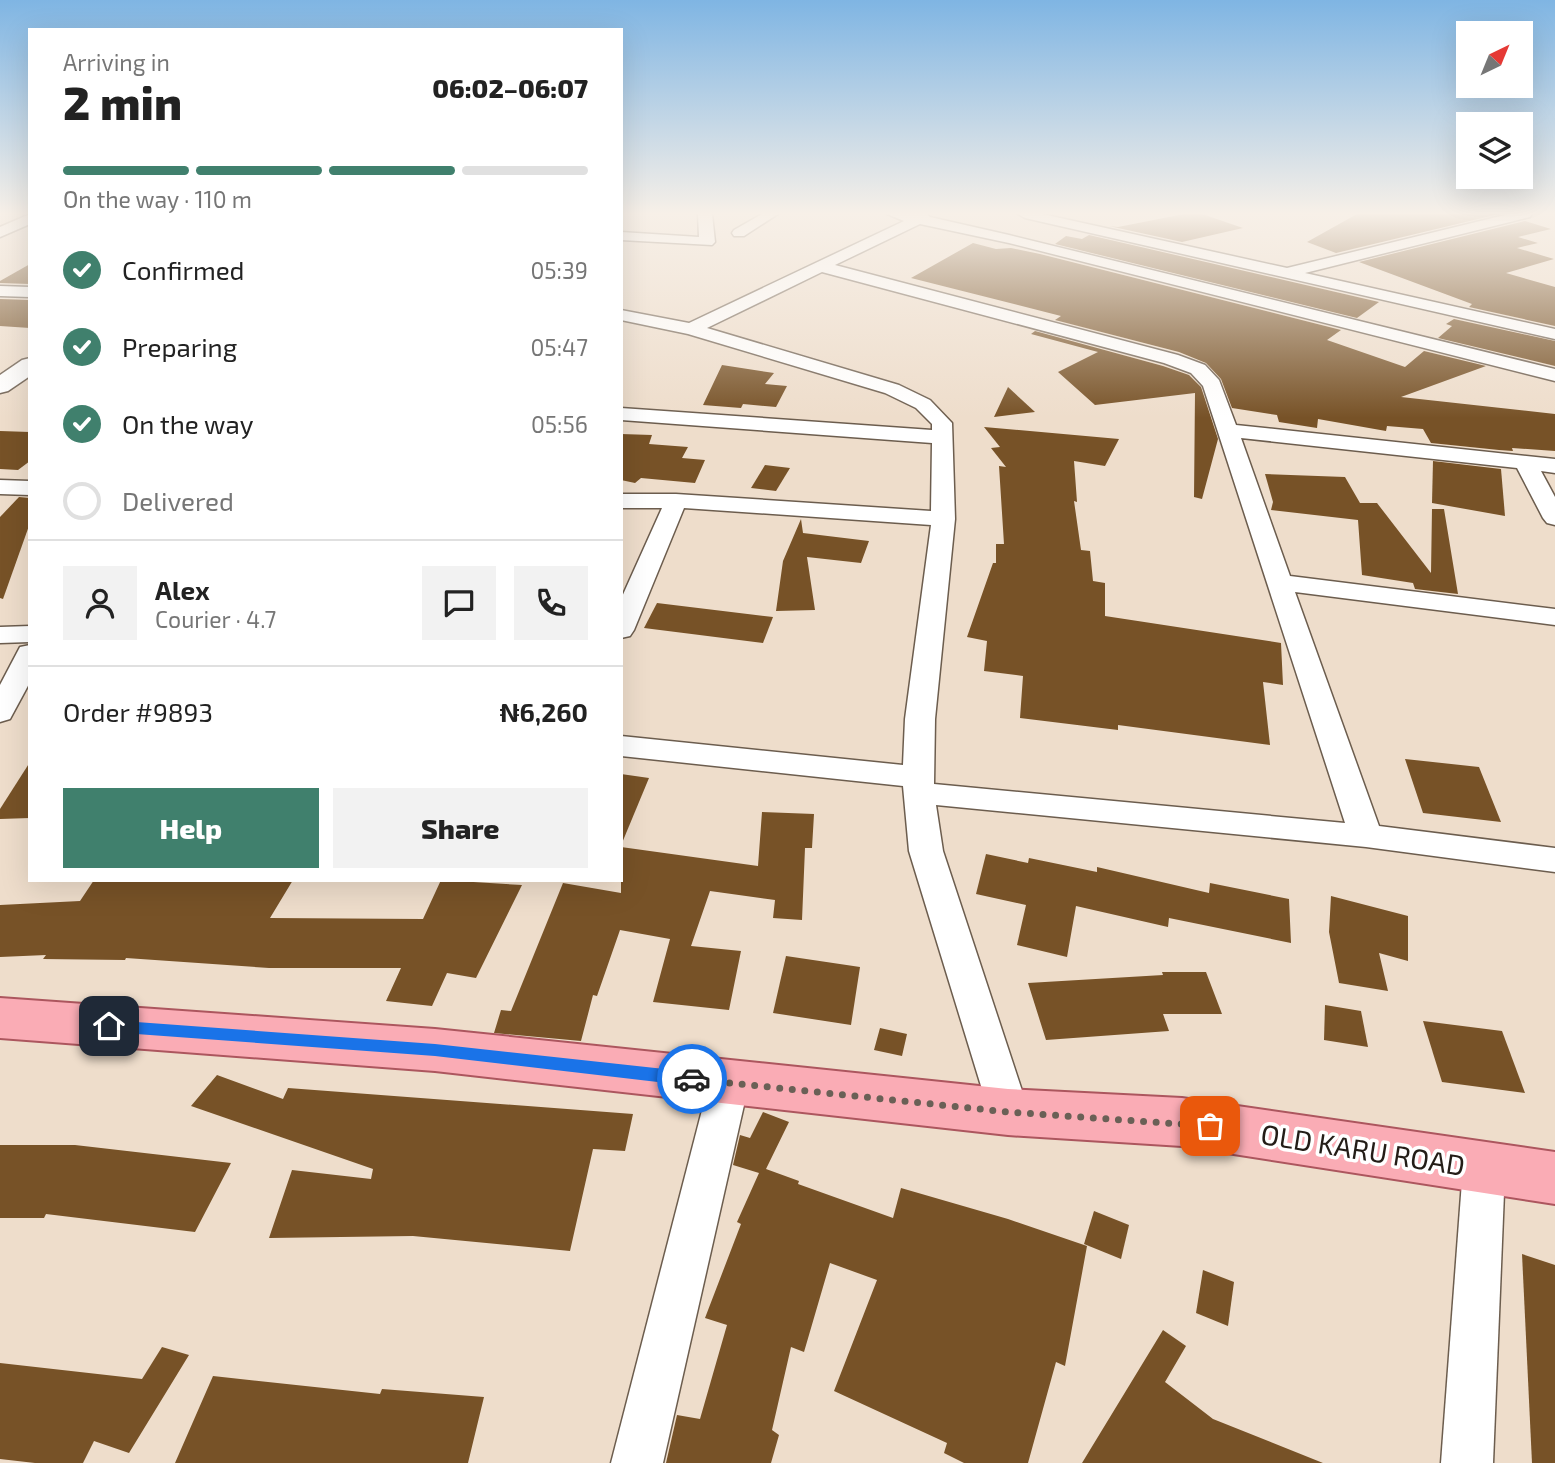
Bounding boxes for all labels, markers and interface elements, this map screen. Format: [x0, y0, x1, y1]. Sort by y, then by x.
north arrow [1456, 21, 1533, 98]
map controls [1456, 21, 1533, 189]
text: Arriving in [63, 48, 170, 76]
text: 06:02–06:07 [432, 72, 588, 103]
text: 2 min [63, 74, 182, 129]
button: layers [1456, 112, 1533, 189]
text: On the way · 110 m [63, 185, 252, 213]
icon: check [63, 251, 101, 289]
text: Confirmed [122, 254, 245, 285]
text: 05:39 [530, 256, 588, 284]
icon: check [63, 328, 101, 366]
text: Preparing [122, 331, 237, 362]
text: 05:47 [530, 333, 588, 361]
icon: check [63, 405, 101, 443]
text: On the way [122, 408, 253, 439]
text: 05:56 [531, 410, 588, 438]
text: Delivered [122, 485, 234, 516]
button: person [63, 566, 137, 640]
button: chat [422, 566, 496, 640]
button: phone [514, 566, 588, 640]
text: Alex [155, 574, 210, 605]
text: Courier · 4.7 [155, 605, 276, 633]
text: Order #9893 [63, 696, 213, 727]
text: ₦6,260 [499, 696, 588, 727]
button: Help [63, 788, 319, 868]
button: Share [333, 788, 588, 868]
pin [79, 996, 139, 1056]
icon: home [90, 1007, 128, 1045]
courier [657, 1044, 727, 1114]
icon: car [673, 1060, 711, 1098]
pin [1180, 1096, 1240, 1156]
icon: bag [1191, 1107, 1229, 1145]
street label: OLD KARU ROAD [1259, 1116, 1467, 1182]

